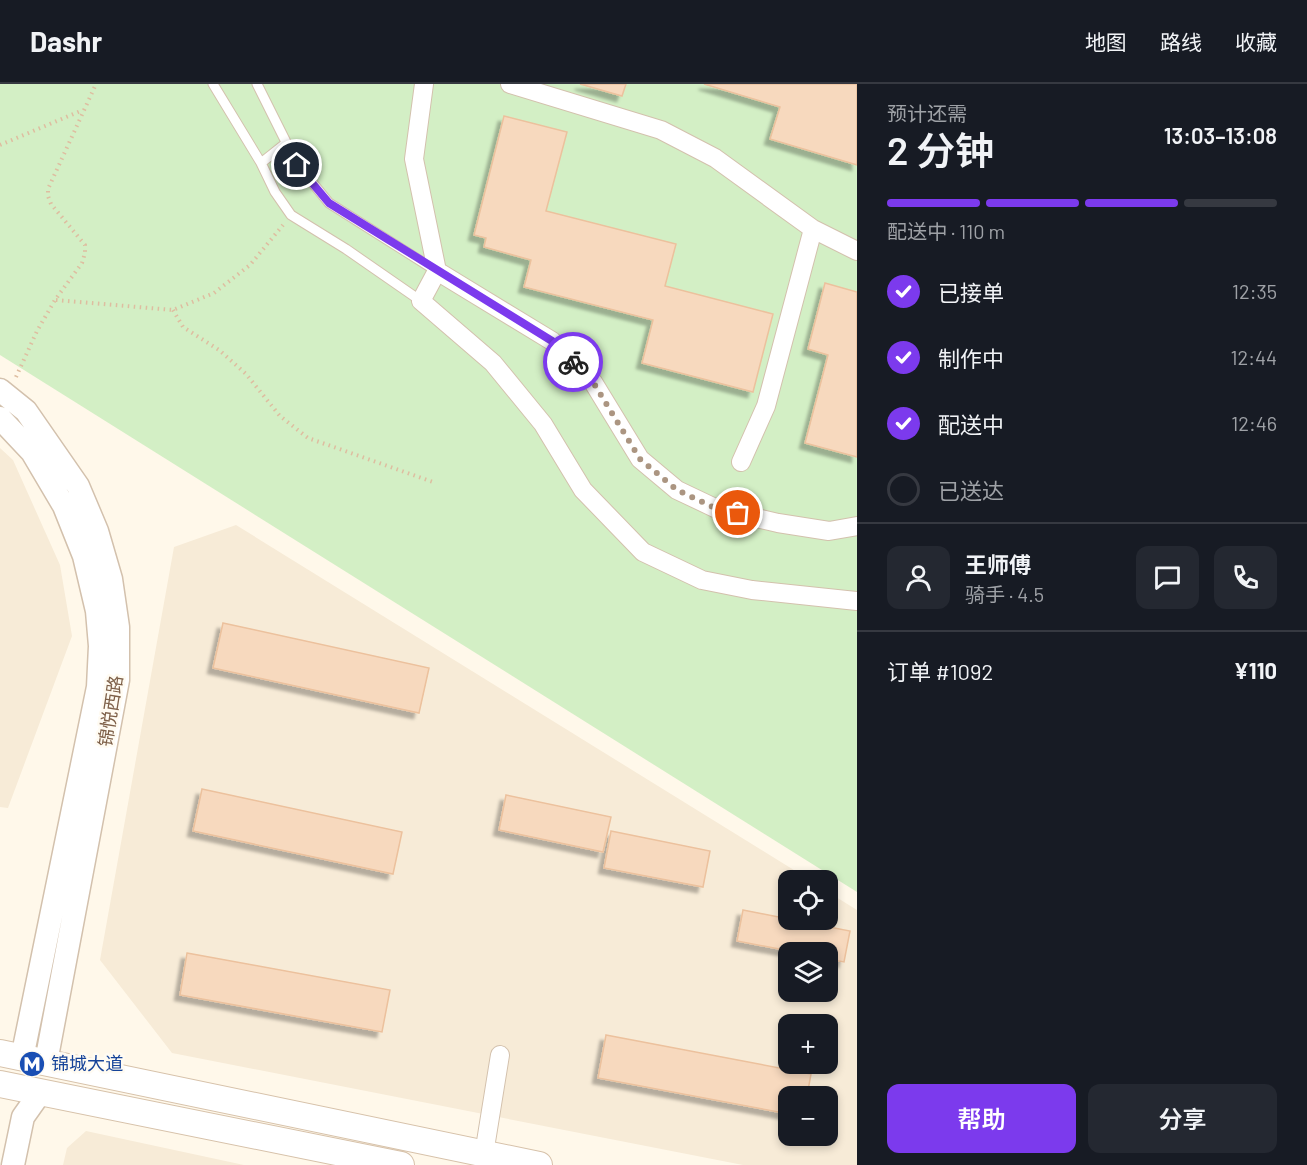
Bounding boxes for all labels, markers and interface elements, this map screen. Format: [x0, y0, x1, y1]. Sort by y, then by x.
text: Dashr [30, 24, 102, 58]
text: 地图 [1085, 29, 1127, 54]
text: 路线 [1160, 29, 1202, 54]
text: 收藏 [1235, 29, 1277, 54]
text: 预计还需 [887, 101, 967, 125]
text: 13:03–13:08 [1164, 122, 1277, 148]
text: 2 分钟 [887, 126, 994, 173]
pin [271, 139, 322, 190]
icon: home [280, 148, 313, 181]
text: 配送中 · 110 m [887, 219, 1005, 243]
icon: check [887, 275, 920, 308]
text: 已接单 [938, 279, 1004, 305]
text: 12:35 [1232, 279, 1277, 303]
courier [543, 332, 603, 392]
icon: check [887, 341, 920, 374]
text: 制作中 [938, 345, 1004, 371]
text: 12:44 [1230, 345, 1277, 369]
icon: bike [557, 346, 590, 379]
icon: check [887, 407, 920, 440]
text: 配送中 [938, 411, 1004, 437]
text: 12:46 [1231, 411, 1277, 435]
text: 已送达 [938, 477, 1004, 503]
pin [712, 487, 763, 538]
icon: bag [721, 496, 754, 529]
button: person [887, 546, 950, 609]
button: chat [1136, 546, 1199, 609]
button: phone [1214, 546, 1277, 609]
text: 王师傅 [965, 551, 1031, 577]
text: 骑手 · 4.5 [965, 582, 1044, 606]
text: ¥110 [1234, 657, 1277, 683]
text: 订单 #1092 [887, 658, 993, 684]
street label: 锦悦西路 [94, 674, 127, 748]
map controls [778, 870, 838, 1146]
button: locate [778, 870, 838, 930]
button: layers [778, 942, 838, 1002]
button: + [778, 1014, 838, 1074]
metro station icon: 锦城大道 [17, 1049, 47, 1079]
place label: 锦城大道 [51, 1052, 123, 1074]
button: 帮助 [887, 1084, 1076, 1153]
button: 分享 [1088, 1084, 1277, 1153]
button: − [778, 1086, 838, 1146]

